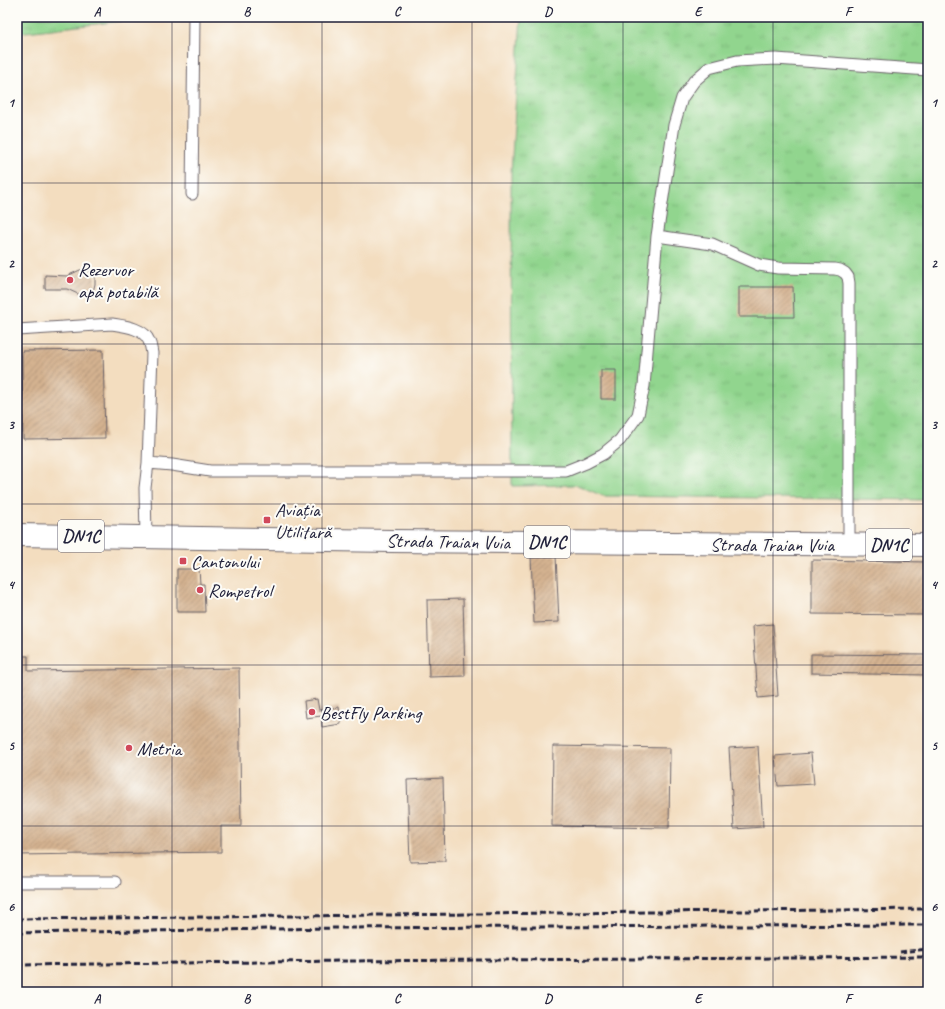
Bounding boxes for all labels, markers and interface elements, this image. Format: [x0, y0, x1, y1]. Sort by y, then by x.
text: A [94, 4, 102, 20]
text: B [244, 4, 252, 20]
text: C [394, 4, 402, 20]
text: D [544, 4, 553, 20]
text: E [695, 4, 704, 20]
text: F [845, 4, 854, 20]
text: 1 [8, 95, 16, 111]
text: 1 [931, 95, 939, 111]
text: 2 [8, 256, 15, 272]
text: 2 [931, 256, 938, 272]
place label: Rezervor apă potabilă [78, 258, 159, 304]
marker: Rezervor apă potabilă [65, 275, 75, 285]
text: 3 [8, 417, 15, 433]
text: 3 [931, 417, 938, 433]
place label: Aviația Utilitară [275, 498, 333, 544]
marker: Aviația Utilitară [262, 515, 272, 525]
road number: DN1C [58, 520, 104, 552]
road number: DN1C [524, 526, 570, 558]
street label: Strada Traian Vuia [386, 529, 511, 555]
road number: DN1C [866, 529, 912, 561]
street label: Strada Traian Vuia [710, 533, 835, 557]
place label: Cantonului [191, 550, 262, 574]
marker: Cantonului [178, 556, 188, 566]
text: 4 [8, 577, 16, 593]
text: 4 [931, 577, 939, 593]
place label: Rompetrol [208, 579, 276, 603]
marker: Rompetrol [195, 585, 205, 595]
place label: BestFly Parking [320, 701, 423, 725]
marker: BestFly Parking [307, 707, 317, 717]
place label: Metria [137, 737, 184, 761]
text: 5 [8, 738, 15, 754]
text: 5 [931, 738, 938, 754]
marker: Metria [124, 743, 134, 753]
text: 6 [8, 899, 15, 915]
text: 6 [931, 899, 938, 915]
text: A [94, 991, 102, 1007]
text: B [244, 991, 252, 1007]
text: C [394, 991, 402, 1007]
text: D [544, 991, 553, 1007]
text: E [695, 991, 704, 1007]
text: F [845, 991, 854, 1007]

